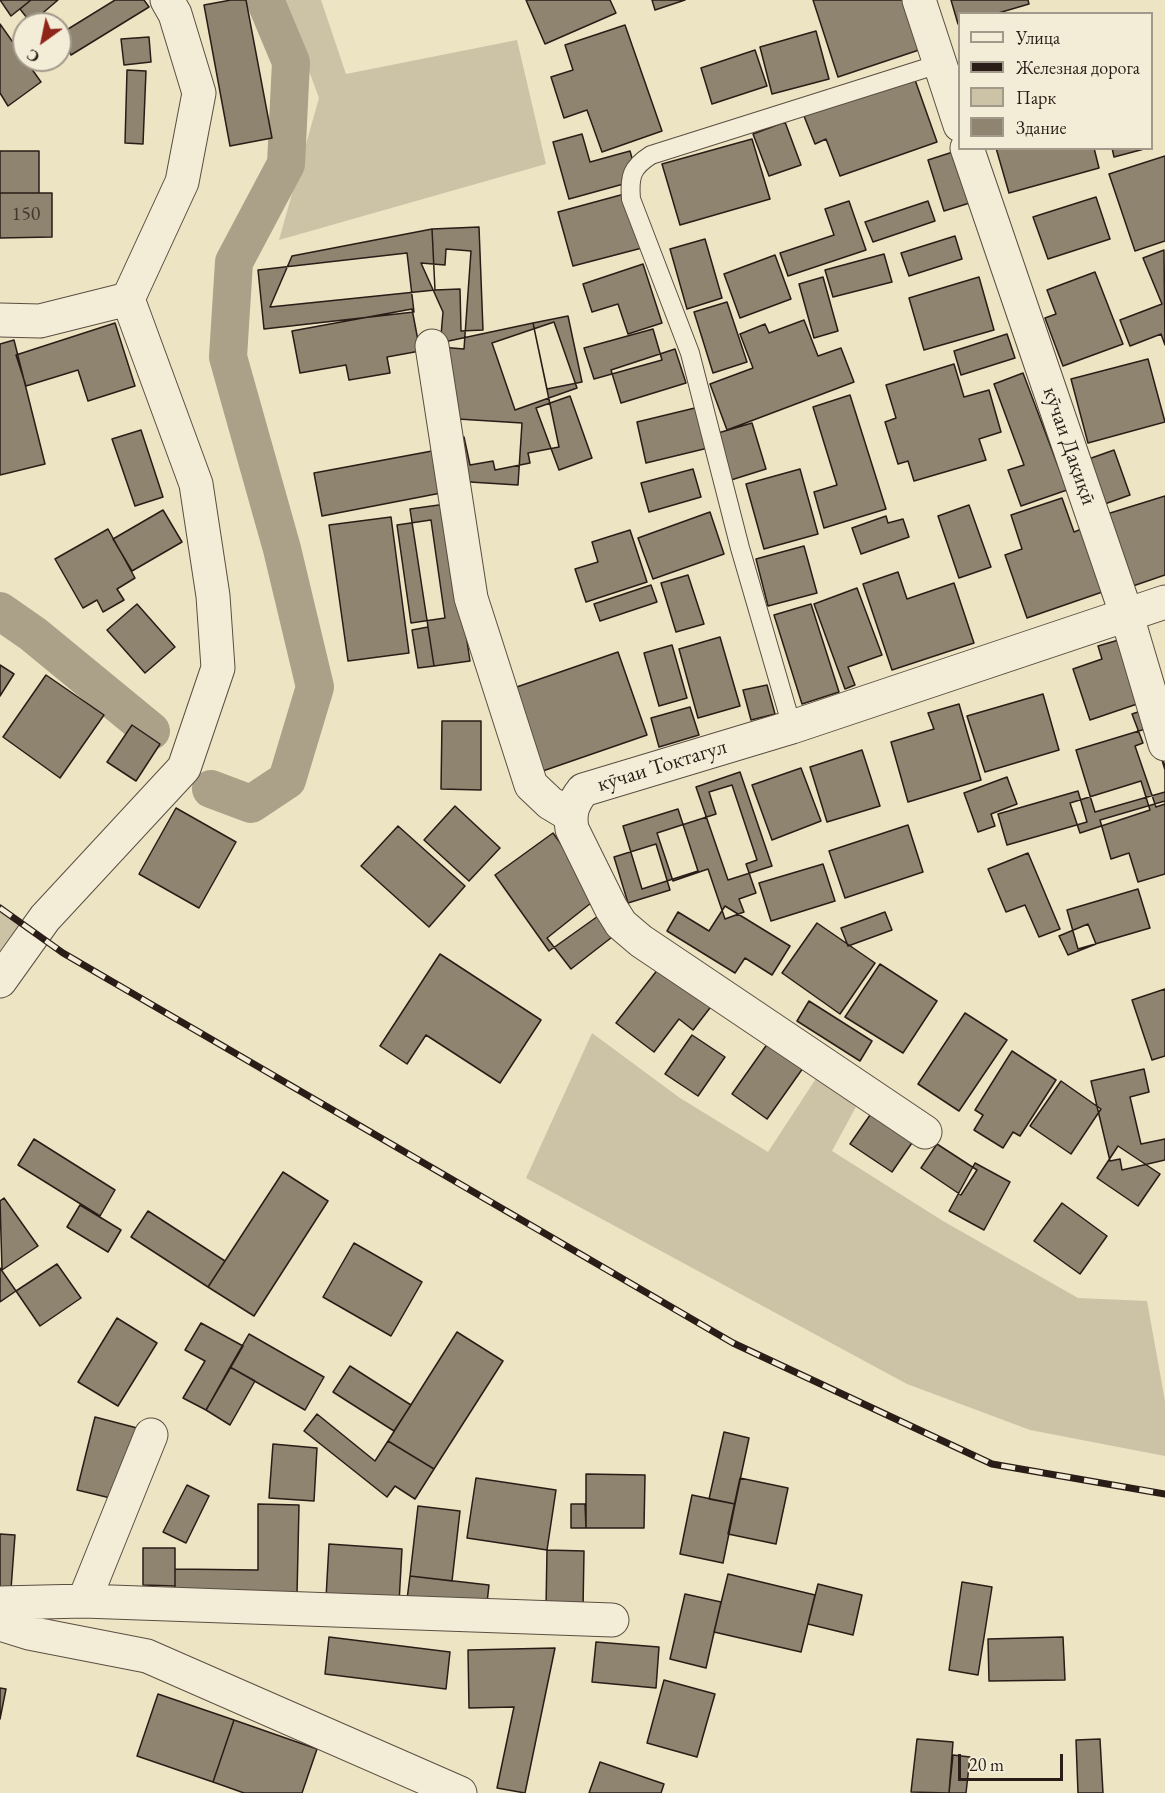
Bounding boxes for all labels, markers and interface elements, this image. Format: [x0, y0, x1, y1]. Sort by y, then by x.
north arrow [12, 12, 72, 72]
legend [958, 12, 1153, 150]
text: Улица [1016, 26, 1060, 49]
text: С [23, 44, 44, 68]
text: Железная дорога [1016, 56, 1140, 79]
text: Парк [1016, 86, 1056, 109]
text: Здание [1016, 116, 1066, 139]
house number: 150 [12, 203, 40, 227]
street label: кӯчаи Дақиқӣ [1036, 383, 1102, 509]
street label: кӯчаи Токтагул [594, 734, 730, 798]
scale bar [961, 1742, 1066, 1780]
text: 20 m [969, 1753, 1004, 1776]

